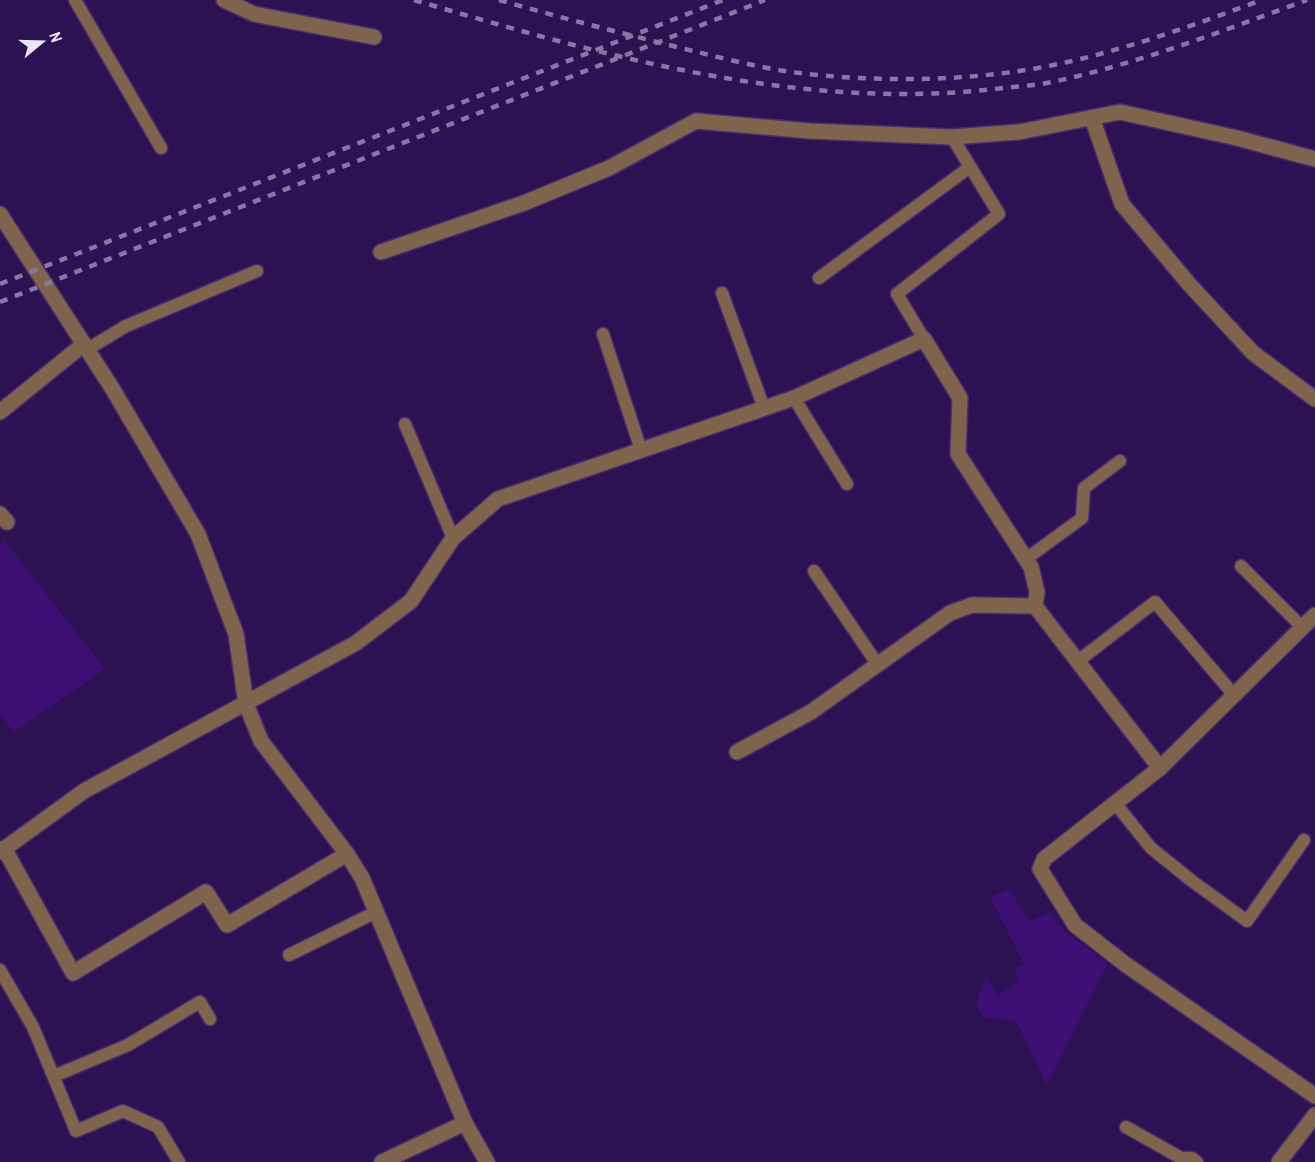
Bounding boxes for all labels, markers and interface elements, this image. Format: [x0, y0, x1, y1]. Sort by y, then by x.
north arrow [12, 12, 72, 72]
text: N [44, 29, 68, 45]

